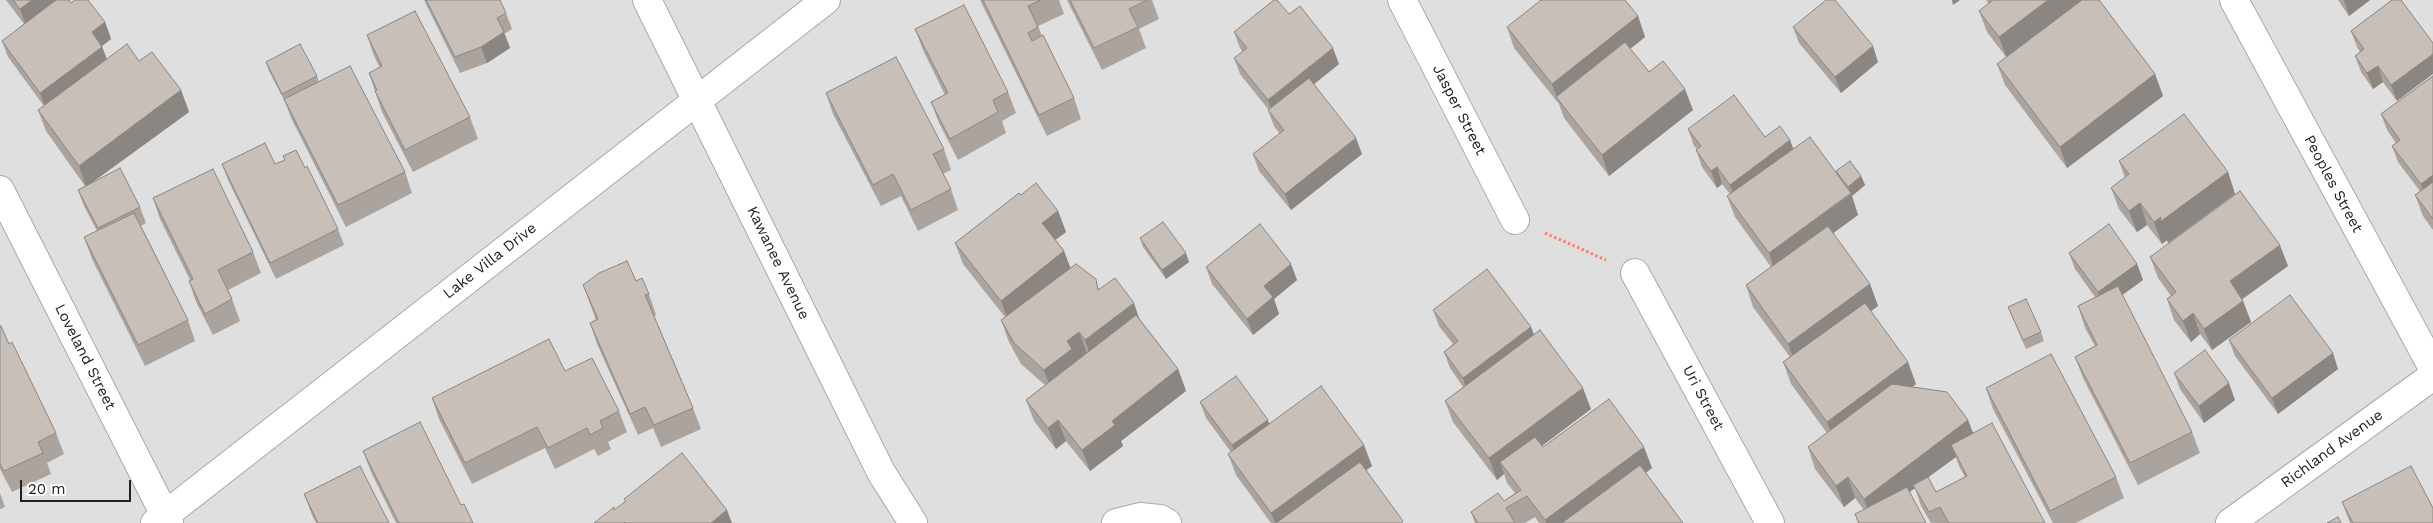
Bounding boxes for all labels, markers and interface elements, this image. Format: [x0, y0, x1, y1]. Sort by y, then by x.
street label: Jasper Street [1428, 62, 1490, 158]
street label: Peoples Street [2300, 132, 2366, 236]
street label: Kawanee Avenue [743, 204, 813, 322]
street label: Lake Villa Drive [440, 219, 540, 303]
street label: Loveland Street [51, 301, 119, 413]
street label: Uri Street [1678, 362, 1728, 434]
street label: Richland Avenue [2278, 406, 2386, 492]
scale bar [22, 470, 134, 502]
text: 20 m [28, 480, 66, 498]

